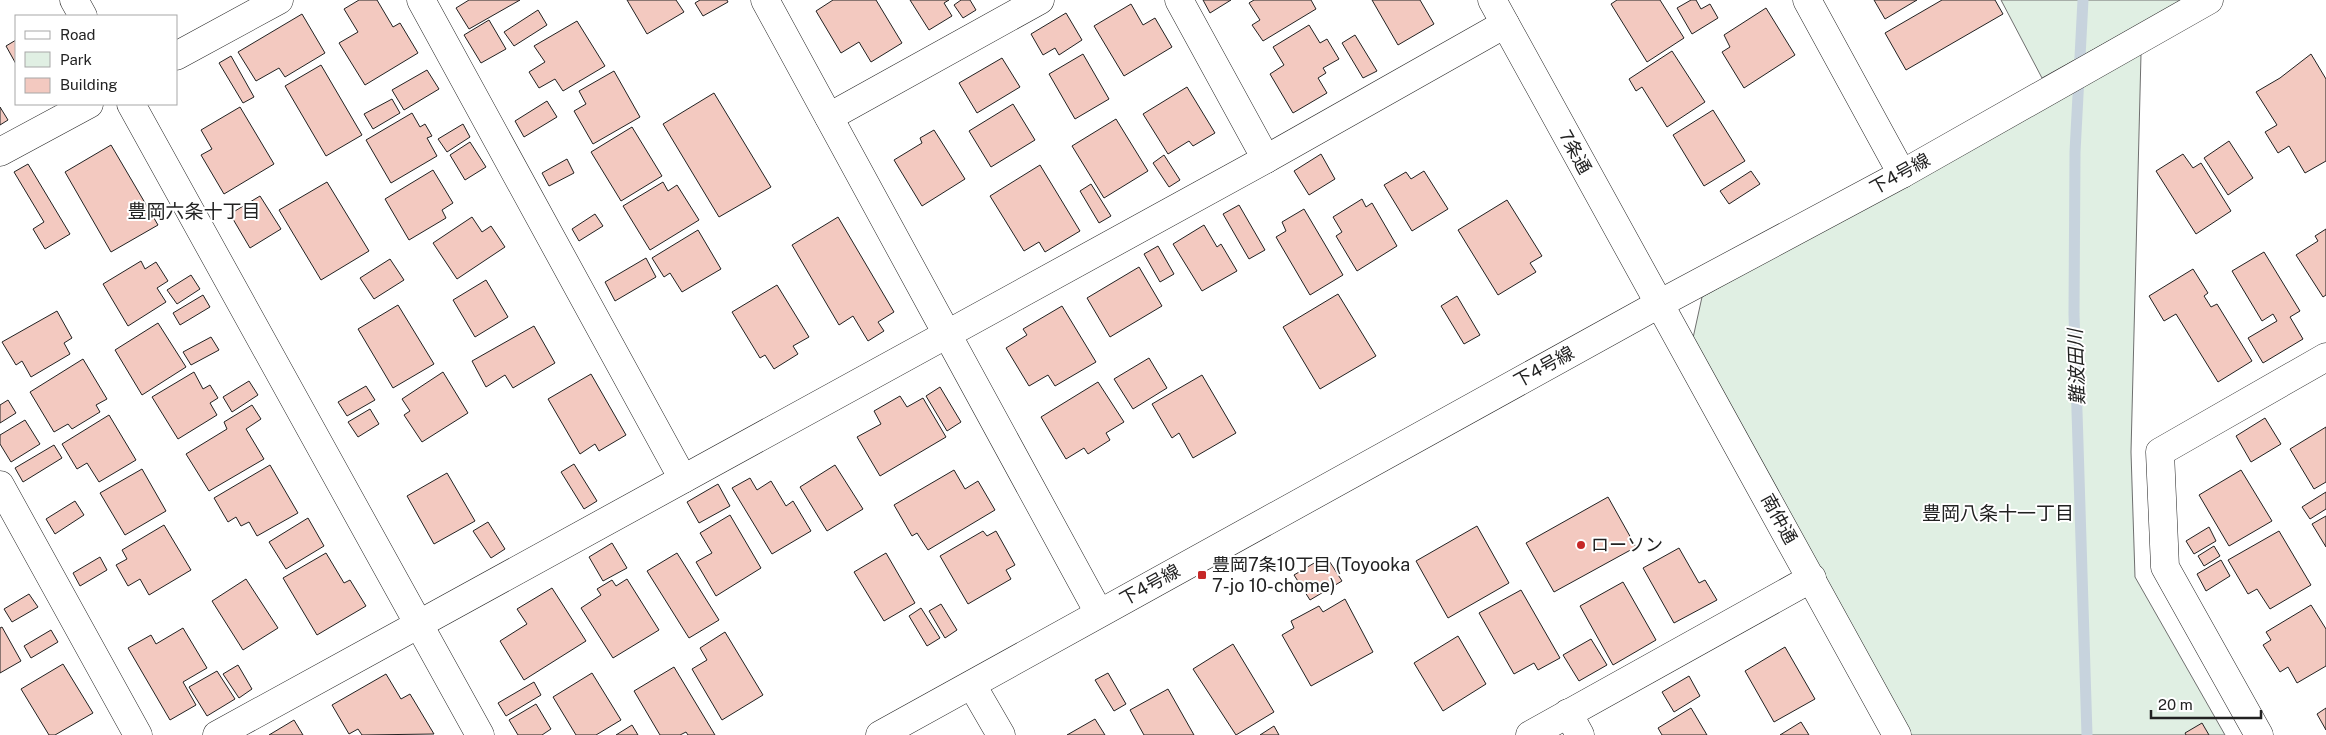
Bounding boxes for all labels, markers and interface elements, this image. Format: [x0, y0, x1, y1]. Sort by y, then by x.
legend [15, 15, 178, 105]
text: Road [60, 26, 96, 43]
text: Park [60, 51, 92, 68]
text: Building [60, 76, 118, 93]
street label: 7条通 [1555, 126, 1596, 177]
street label: 下4号線 [1866, 149, 1933, 199]
district label: 豊岡六条十丁目 [127, 200, 261, 222]
water label: 難波田川 [2064, 327, 2088, 405]
street label: 下4号線 [1510, 342, 1577, 392]
street label: 南仲通 [1757, 490, 1802, 547]
district label: 豊岡八条十一丁目 [1922, 502, 2074, 524]
place label: ローソン [1591, 534, 1663, 555]
marker: ローソン [1575, 539, 1587, 551]
place label: 豊岡7条10丁目 (Toyooka 7-jo 10-chome) [1212, 554, 1410, 596]
street label: 下4号線 [1116, 560, 1183, 610]
marker: 豊岡7条10丁目 (Toyooka 7-jo 10-chome) [1196, 569, 1208, 581]
scale bar [2151, 688, 2261, 720]
text: 20 m [2158, 696, 2193, 713]

